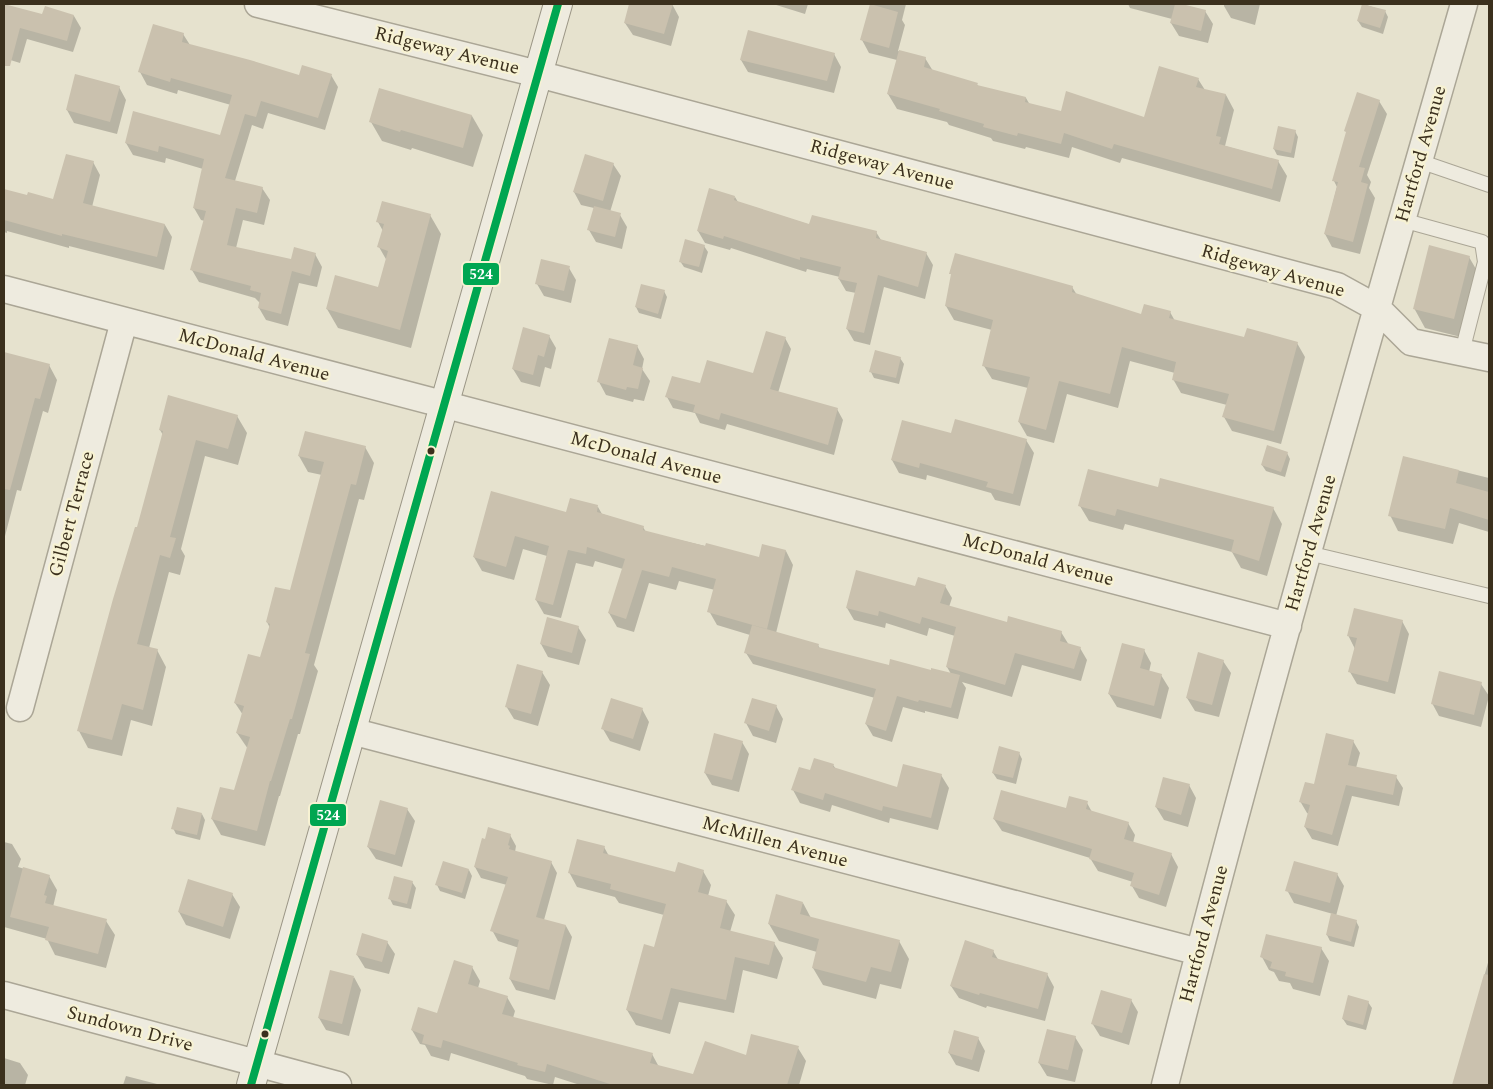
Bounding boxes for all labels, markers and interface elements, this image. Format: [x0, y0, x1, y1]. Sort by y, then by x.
street label: Ridgeway Avenue [371, 19, 523, 83]
street label: Hartford Avenue [1388, 82, 1454, 226]
street label: Ridgeway Avenue [806, 132, 958, 198]
street label: Ridgeway Avenue [1198, 237, 1348, 305]
line badge: 524 [462, 262, 500, 286]
text: 524 [469, 264, 493, 285]
street label: McDonald Avenue [175, 321, 333, 389]
street label: McDonald Avenue [567, 424, 725, 492]
unlabelled marker [426, 446, 436, 456]
street label: Gilbert Terrace [41, 448, 103, 580]
street label: Hartford Avenue [1278, 471, 1344, 615]
street label: McDonald Avenue [959, 526, 1117, 594]
line badge: 524 [309, 803, 347, 827]
text: 524 [316, 805, 340, 826]
street label: McMillen Avenue [699, 809, 851, 875]
street label: Hartford Avenue [1172, 862, 1236, 1006]
street label: Sundown Drive [64, 998, 196, 1060]
unlabelled marker [260, 1029, 270, 1039]

